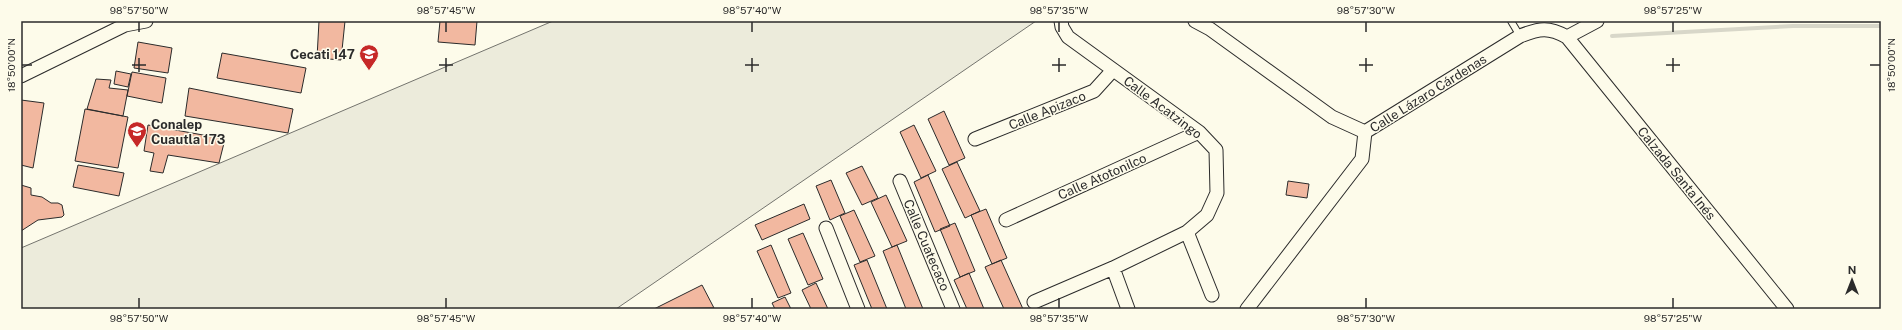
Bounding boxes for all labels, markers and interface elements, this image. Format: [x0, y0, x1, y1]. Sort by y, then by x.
text: 98°57'50"W [110, 4, 169, 16]
text: 98°57'45"W [417, 4, 476, 16]
text: 98°57'40"W [723, 4, 782, 16]
text: 98°57'35"W [1030, 4, 1089, 16]
text: 98°57'30"W [1337, 4, 1396, 16]
text: 98°57'25"W [1644, 4, 1703, 16]
text: 18°50'00"N [5, 38, 17, 92]
text: 18°50'00"N [1885, 38, 1897, 92]
school or university icon: Cecati 147 [358, 43, 380, 71]
place label: Cecati 147 [290, 47, 355, 62]
street label: Calle Lázaro Cárdenas [1367, 51, 1489, 135]
street label: Calle Acatzingo [1121, 73, 1205, 142]
street label: Calle Apizaco [1006, 88, 1088, 133]
place label: Conalep Cuautla 173 [151, 117, 226, 147]
school or university icon: Conalep Cuautla 173 [126, 120, 148, 148]
street label: Calzada Santa Inés [1635, 124, 1719, 223]
street label: Calle Atotonilco [1056, 150, 1149, 203]
street label: Calle Cuatecaco [900, 197, 953, 293]
north arrow [1832, 260, 1872, 300]
text: N [1848, 264, 1856, 276]
text: 98°57'50"W [110, 312, 169, 324]
text: 98°57'45"W [417, 312, 476, 324]
text: 98°57'40"W [723, 312, 782, 324]
text: 98°57'35"W [1030, 312, 1089, 324]
text: 98°57'30"W [1337, 312, 1396, 324]
text: 98°57'25"W [1644, 312, 1703, 324]

